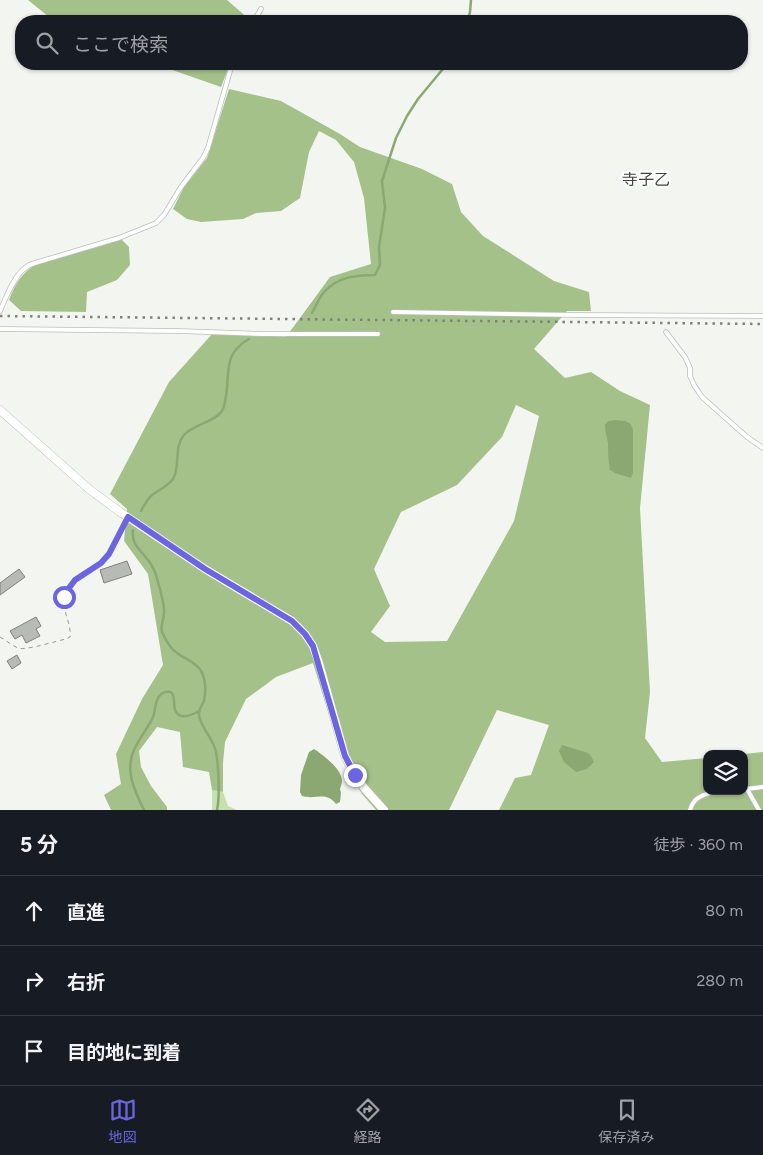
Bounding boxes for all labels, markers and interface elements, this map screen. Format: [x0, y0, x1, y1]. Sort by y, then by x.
search box [15, 15, 748, 70]
icon: search [33, 29, 61, 57]
text: ここで検索 [73, 33, 168, 56]
district label: 寺子乙 [622, 170, 670, 189]
route start [53, 586, 76, 609]
map controls [703, 750, 748, 795]
button: layers [703, 750, 748, 795]
route end [344, 764, 367, 787]
text: 5 分 [20, 832, 58, 857]
text: 徒歩 · 360 m [653, 835, 743, 854]
icon: ahead [20, 897, 48, 925]
text: 直進 [67, 901, 105, 924]
text: 80 m [705, 901, 743, 920]
icon: right [20, 967, 48, 995]
text: 右折 [67, 971, 105, 994]
text: 280 m [696, 971, 743, 990]
icon: arrive [20, 1037, 48, 1065]
text: 目的地に到着 [67, 1041, 181, 1064]
tab: 地図 [109, 1096, 137, 1146]
tab: 経路 [354, 1096, 382, 1146]
tab: 保存済み [599, 1096, 655, 1146]

